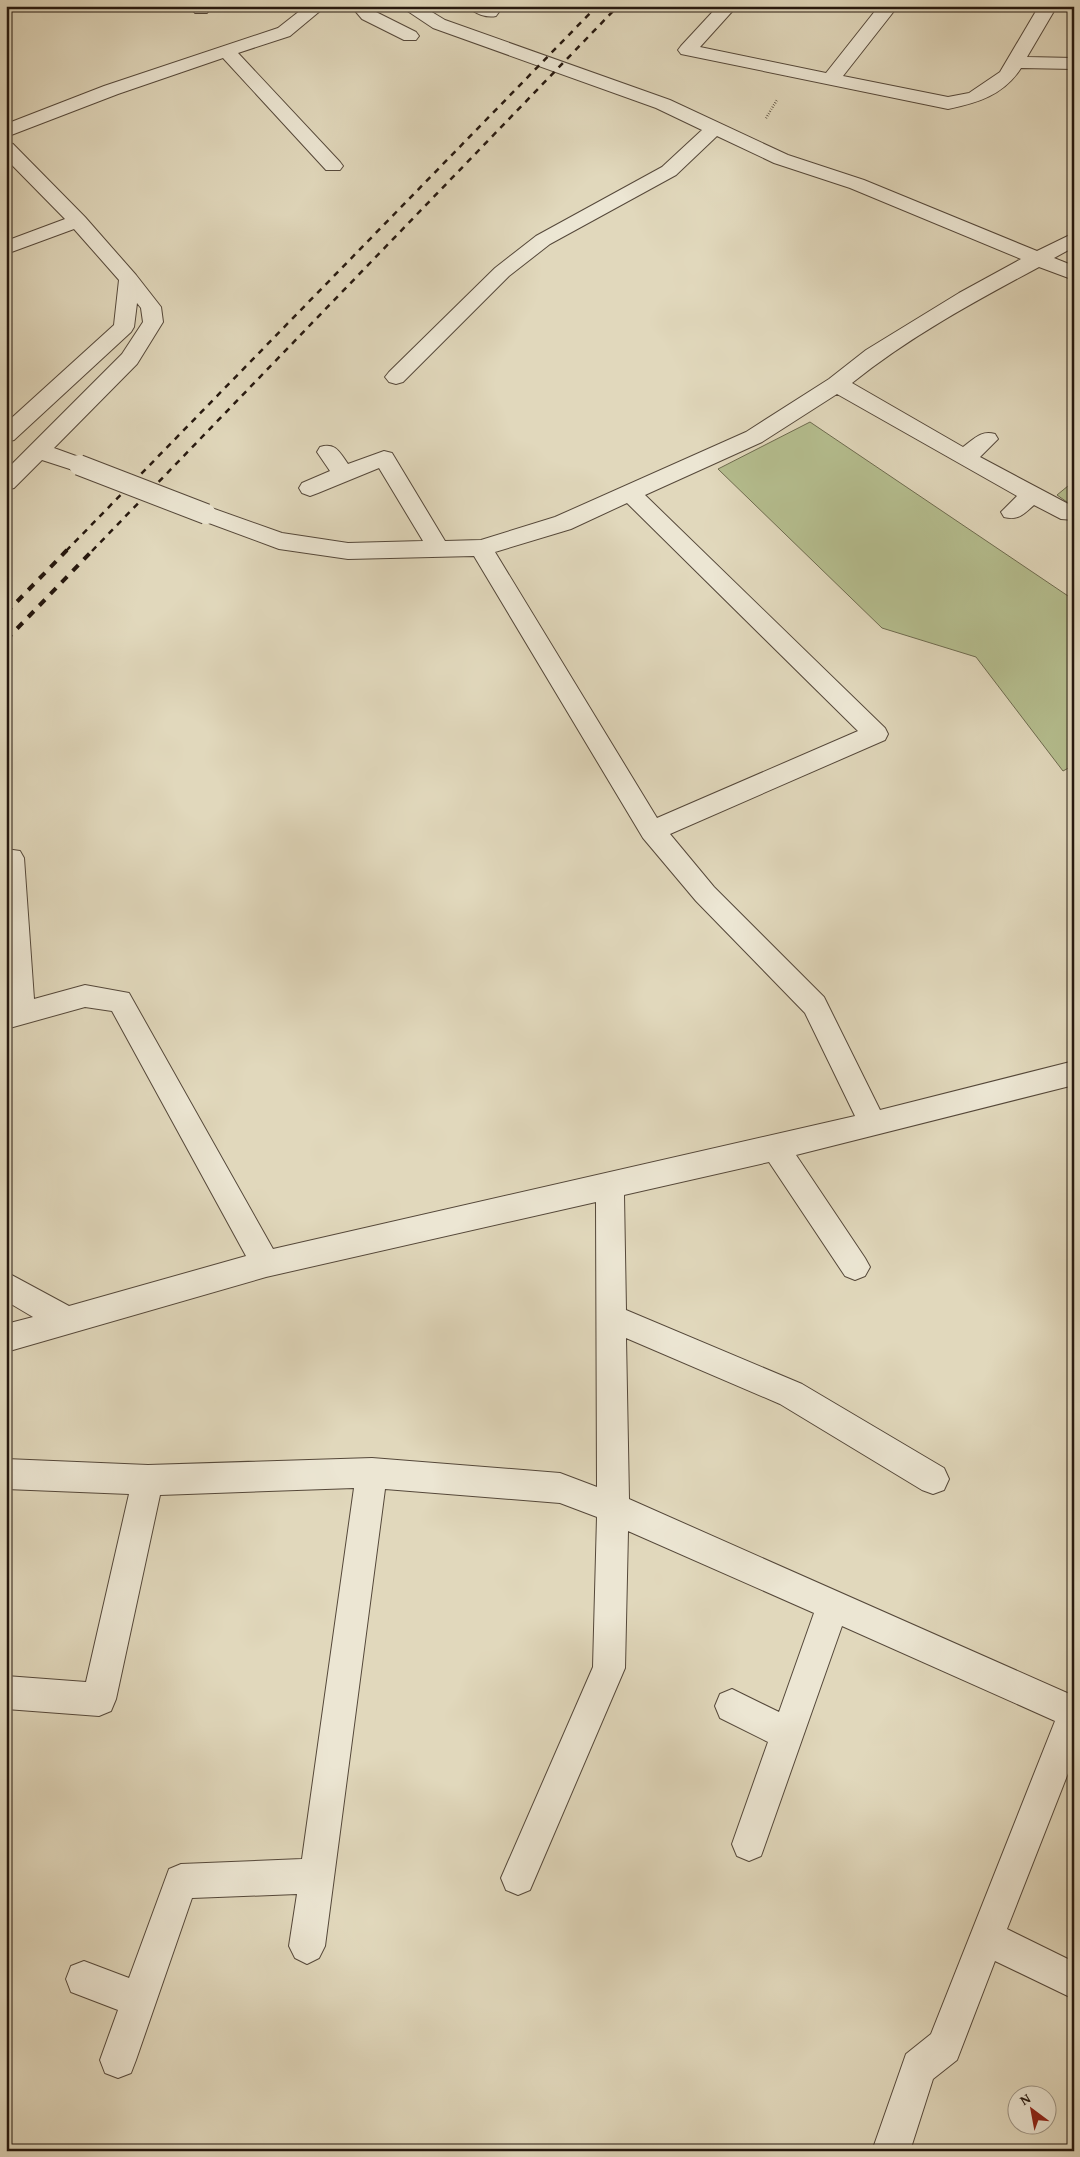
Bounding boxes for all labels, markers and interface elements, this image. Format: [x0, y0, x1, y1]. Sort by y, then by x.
north arrow [1008, 2084, 1058, 2134]
text: N [1016, 2088, 1035, 2110]

